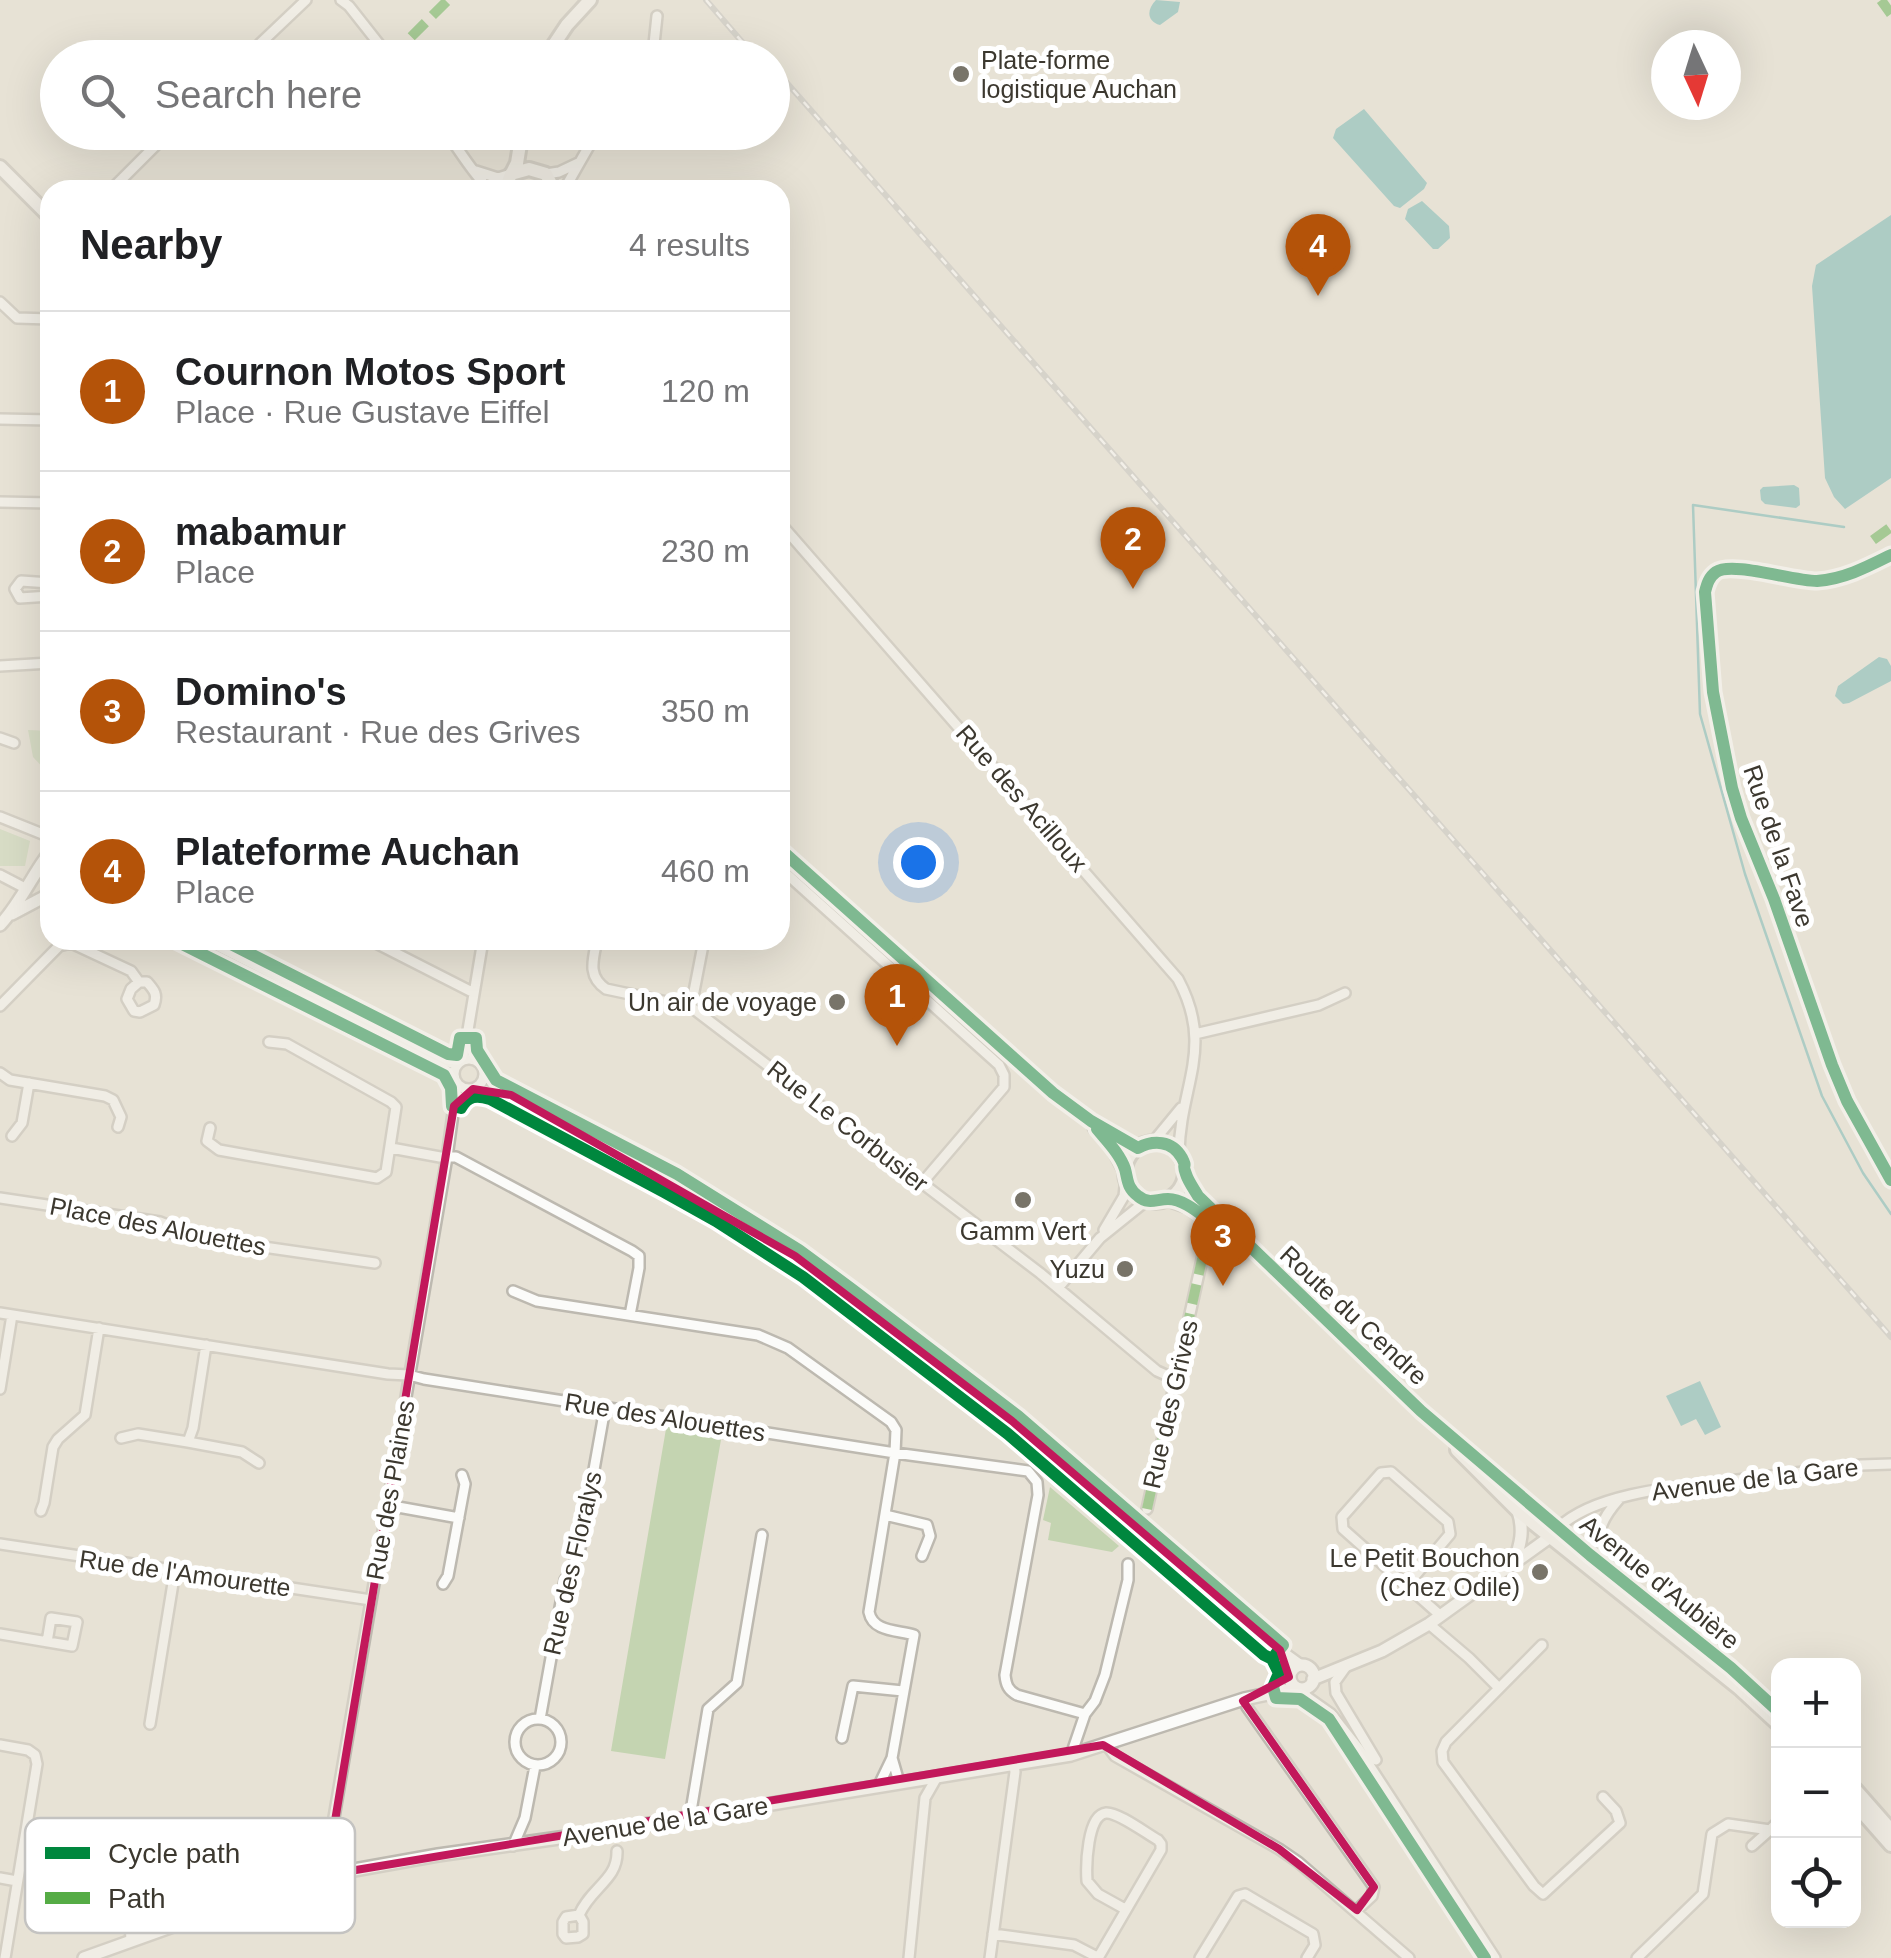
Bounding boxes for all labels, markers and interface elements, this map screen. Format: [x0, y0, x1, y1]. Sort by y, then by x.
north arrow [1651, 30, 1741, 120]
search box [40, 40, 790, 150]
place label: Plate-forme logistique Auchan [981, 46, 1177, 103]
marker: Plate-forme logistique Auchan [950, 63, 972, 85]
icon: search [75, 68, 130, 123]
text: Search here [155, 74, 362, 116]
pin: 4 [1286, 214, 1350, 296]
text: Nearby [80, 221, 222, 268]
text: 4 results [629, 227, 750, 263]
text: Cournon Motos Sport [175, 351, 565, 393]
text: 1 [104, 373, 121, 409]
text: 120 m [661, 373, 750, 409]
text: Place · Rue Gustave Eiffel [175, 394, 550, 430]
pin: 2 [1100, 506, 1166, 589]
text: mabamur [175, 511, 346, 553]
text: 2 [104, 533, 121, 569]
text: 230 m [661, 533, 750, 569]
text: Place [175, 554, 255, 590]
text: Domino's [175, 671, 347, 713]
text: 3 [104, 693, 121, 729]
text: 350 m [661, 693, 750, 729]
text: Restaurant · Rue des Grives [175, 714, 581, 750]
street label: Rue des Acilloux [951, 719, 1094, 877]
street label: Rue de la Fave [1738, 761, 1820, 931]
text: Plateforme Auchan [175, 831, 520, 873]
your location [893, 837, 944, 888]
text: 4 [104, 853, 121, 889]
text: 460 m [661, 853, 750, 889]
text: Place [175, 874, 255, 910]
pin: 1 [864, 964, 930, 1046]
place label: Un air de voyage [628, 988, 817, 1016]
marker: Un air de voyage [826, 991, 848, 1013]
street label: Rue Le Corbusier [762, 1055, 934, 1197]
marker: Gamm Vert [1012, 1189, 1034, 1211]
street label: Place des Alouettes [48, 1191, 268, 1261]
pin: 3 [1190, 1204, 1256, 1286]
place label: Gamm Vert [960, 1217, 1086, 1245]
street label: Route du Cendre [1275, 1240, 1433, 1390]
place label: Yuzu [1049, 1255, 1105, 1283]
marker: Yuzu [1114, 1258, 1136, 1280]
street label: Rue des Grives [1137, 1317, 1203, 1491]
street label: Rue des Alouettes [563, 1387, 767, 1447]
street label: Rue des Plaines [360, 1398, 420, 1582]
street label: Avenue de la Gare [1650, 1452, 1860, 1506]
street label: Rue des Floralys [537, 1468, 607, 1658]
street label: Avenue d'Aubière [1575, 1509, 1745, 1655]
street label: Rue de l'Amourette [77, 1544, 293, 1602]
place label: Le Petit Bouchon (Chez Odile) [1330, 1544, 1520, 1601]
marker: Le Petit Bouchon (Chez Odile) [1529, 1561, 1551, 1583]
map controls [1771, 1658, 1861, 1928]
button: + [1771, 1658, 1861, 1748]
button: − [1771, 1748, 1861, 1838]
street label: Avenue de la Gare [560, 1791, 770, 1851]
legend [25, 1818, 355, 1933]
text: Cycle path [108, 1838, 240, 1869]
button: locate [1771, 1838, 1861, 1928]
text: Path [108, 1883, 166, 1914]

